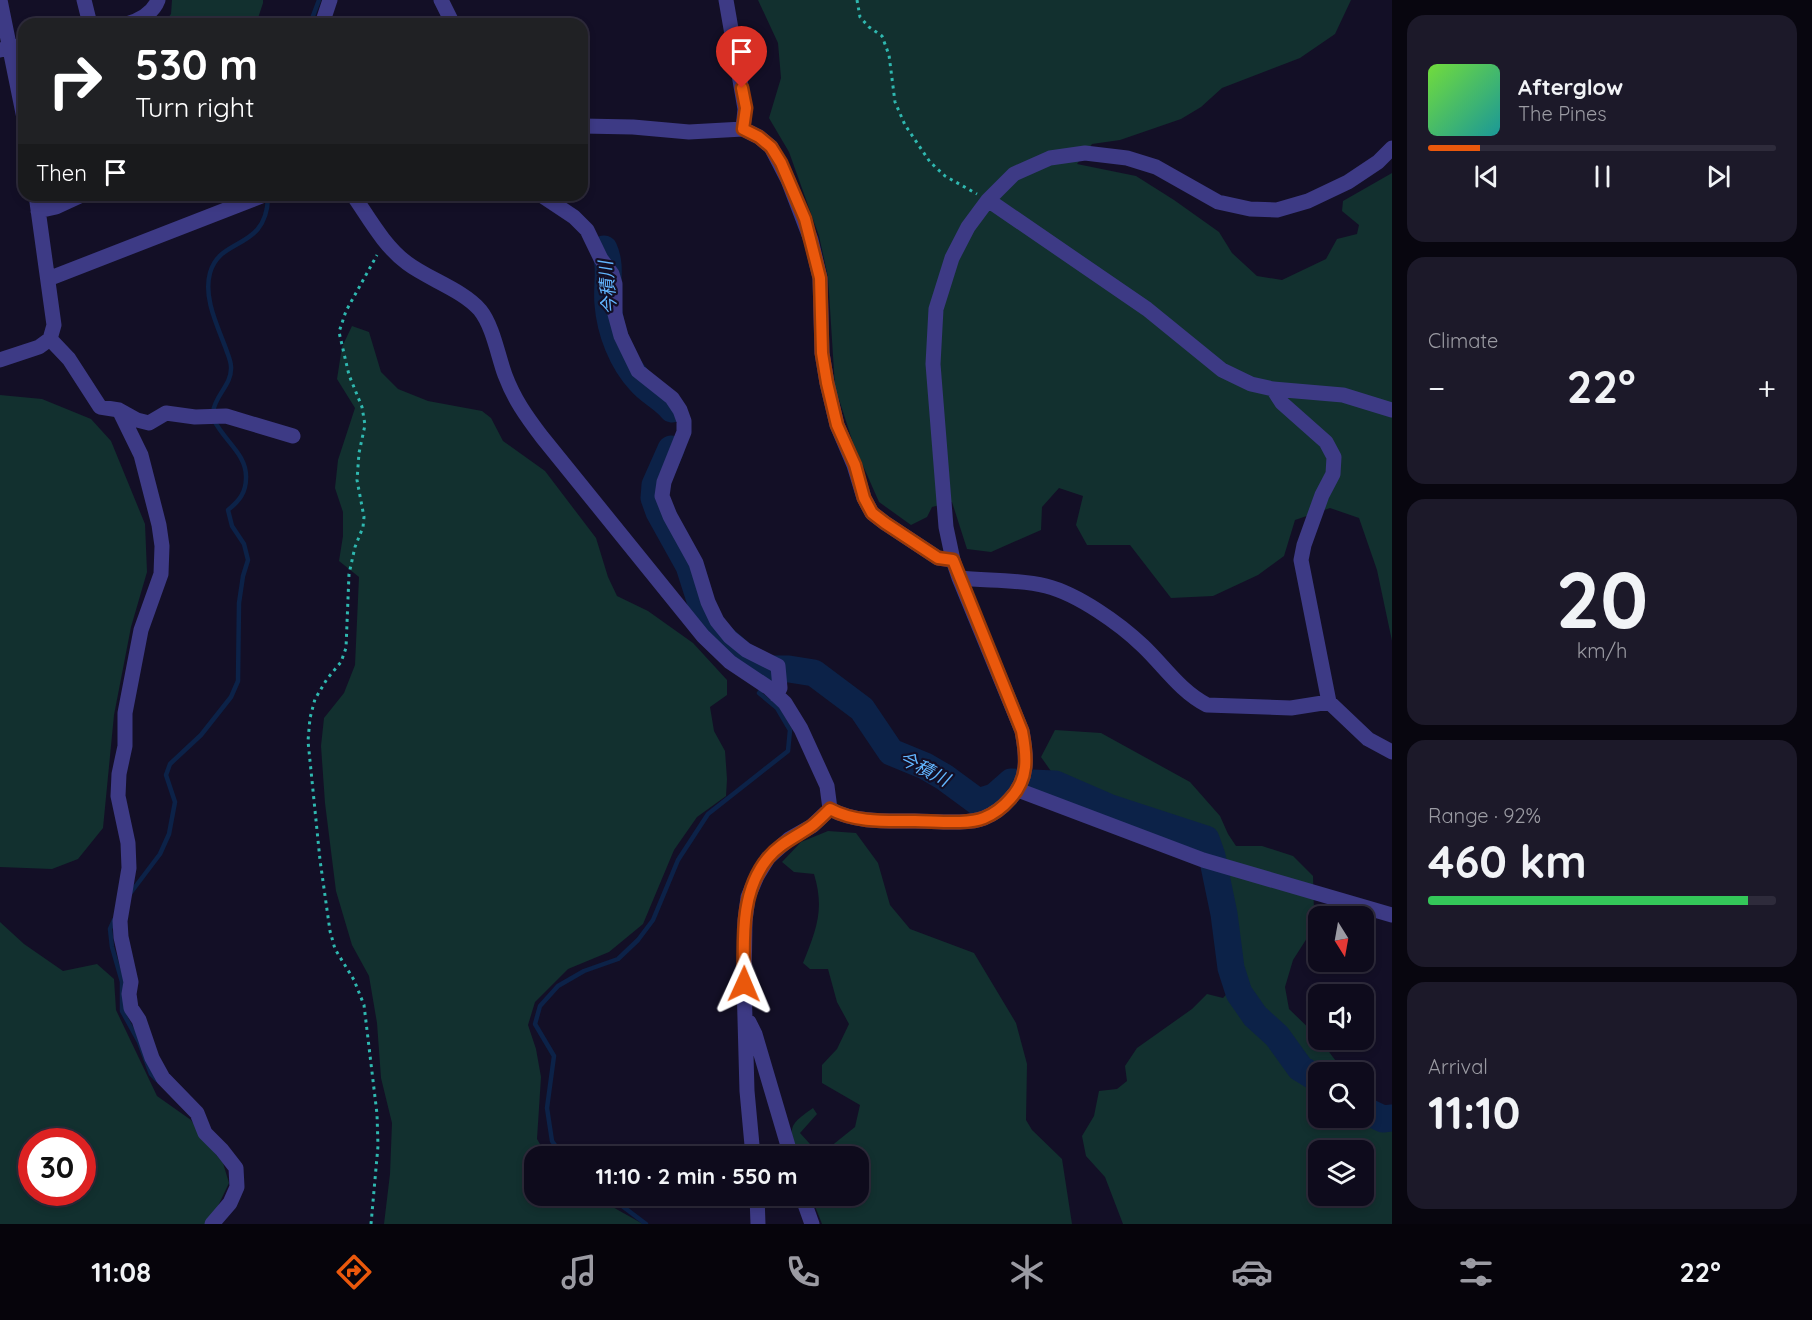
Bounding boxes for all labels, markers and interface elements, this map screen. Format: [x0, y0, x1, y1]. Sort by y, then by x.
pin [716, 26, 767, 88]
icon: arrive [725, 35, 758, 68]
text: 530 m [135, 38, 258, 91]
icon: right [36, 42, 114, 120]
text: Afterglow [1518, 73, 1623, 101]
text: Turn right [135, 90, 254, 124]
text: The Pines [1518, 101, 1607, 126]
icon: arrive [99, 156, 132, 189]
text: Then [36, 159, 87, 187]
icon: previous [1470, 160, 1503, 193]
icon: pause [1586, 160, 1619, 193]
icon: next [1702, 160, 1735, 193]
water label: 今積川 [594, 258, 621, 316]
text: Climate [1428, 328, 1498, 353]
text: 22° [1567, 358, 1636, 414]
text: − [1428, 367, 1445, 408]
text: + [1757, 367, 1776, 408]
text: 20 [1556, 550, 1648, 648]
text: km/h [1577, 638, 1627, 663]
water label: 今積川 [895, 746, 955, 792]
text: Range · 92% [1428, 803, 1541, 828]
text: 460 km [1428, 833, 1587, 889]
north arrow [1308, 906, 1374, 972]
map controls [1308, 906, 1374, 1206]
position arrow [712, 952, 776, 1016]
button: sound [1308, 984, 1374, 1050]
text: Arrival [1428, 1054, 1488, 1079]
button: search [1308, 1062, 1374, 1128]
text: 11:10 [1428, 1084, 1520, 1140]
speed limit sign: 30 [18, 1128, 96, 1206]
button: layers [1308, 1140, 1374, 1206]
text: 11:10 · 2 min · 550 m [595, 1162, 798, 1190]
icon: directions [333, 1251, 375, 1293]
icon: music [558, 1251, 600, 1293]
icon: phone [782, 1251, 824, 1293]
icon: climate [1006, 1251, 1048, 1293]
icon: car [1231, 1251, 1273, 1293]
icon: filters [1455, 1251, 1497, 1293]
text: 11:08 [91, 1255, 151, 1289]
text: 22° [1679, 1255, 1721, 1289]

